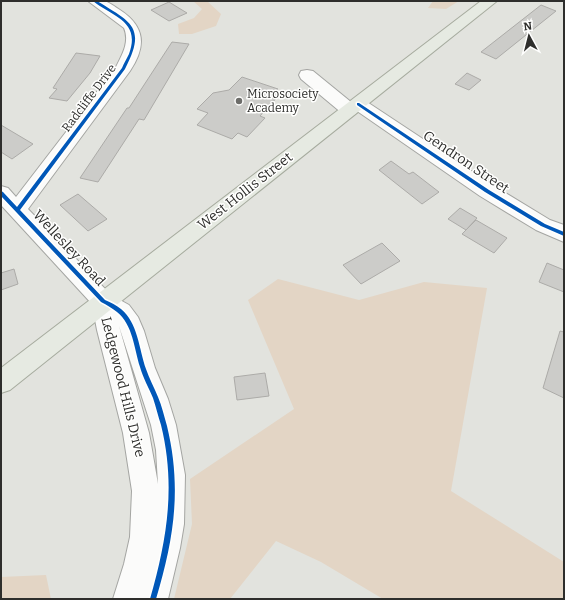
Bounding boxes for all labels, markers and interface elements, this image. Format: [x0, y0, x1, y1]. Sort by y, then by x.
north arrow [509, 16, 549, 56]
text: N [523, 20, 533, 34]
street label: Radcliffe Drive [59, 61, 119, 135]
place label: Microsociety Academy [247, 87, 319, 115]
marker: Microsociety Academy [234, 96, 244, 106]
street label: Gendron Street [420, 127, 512, 197]
street label: West Hollis Street [194, 149, 296, 233]
street label: Wellesley Road [29, 206, 109, 290]
street label: Ledgewood Hills Drive [97, 315, 149, 459]

